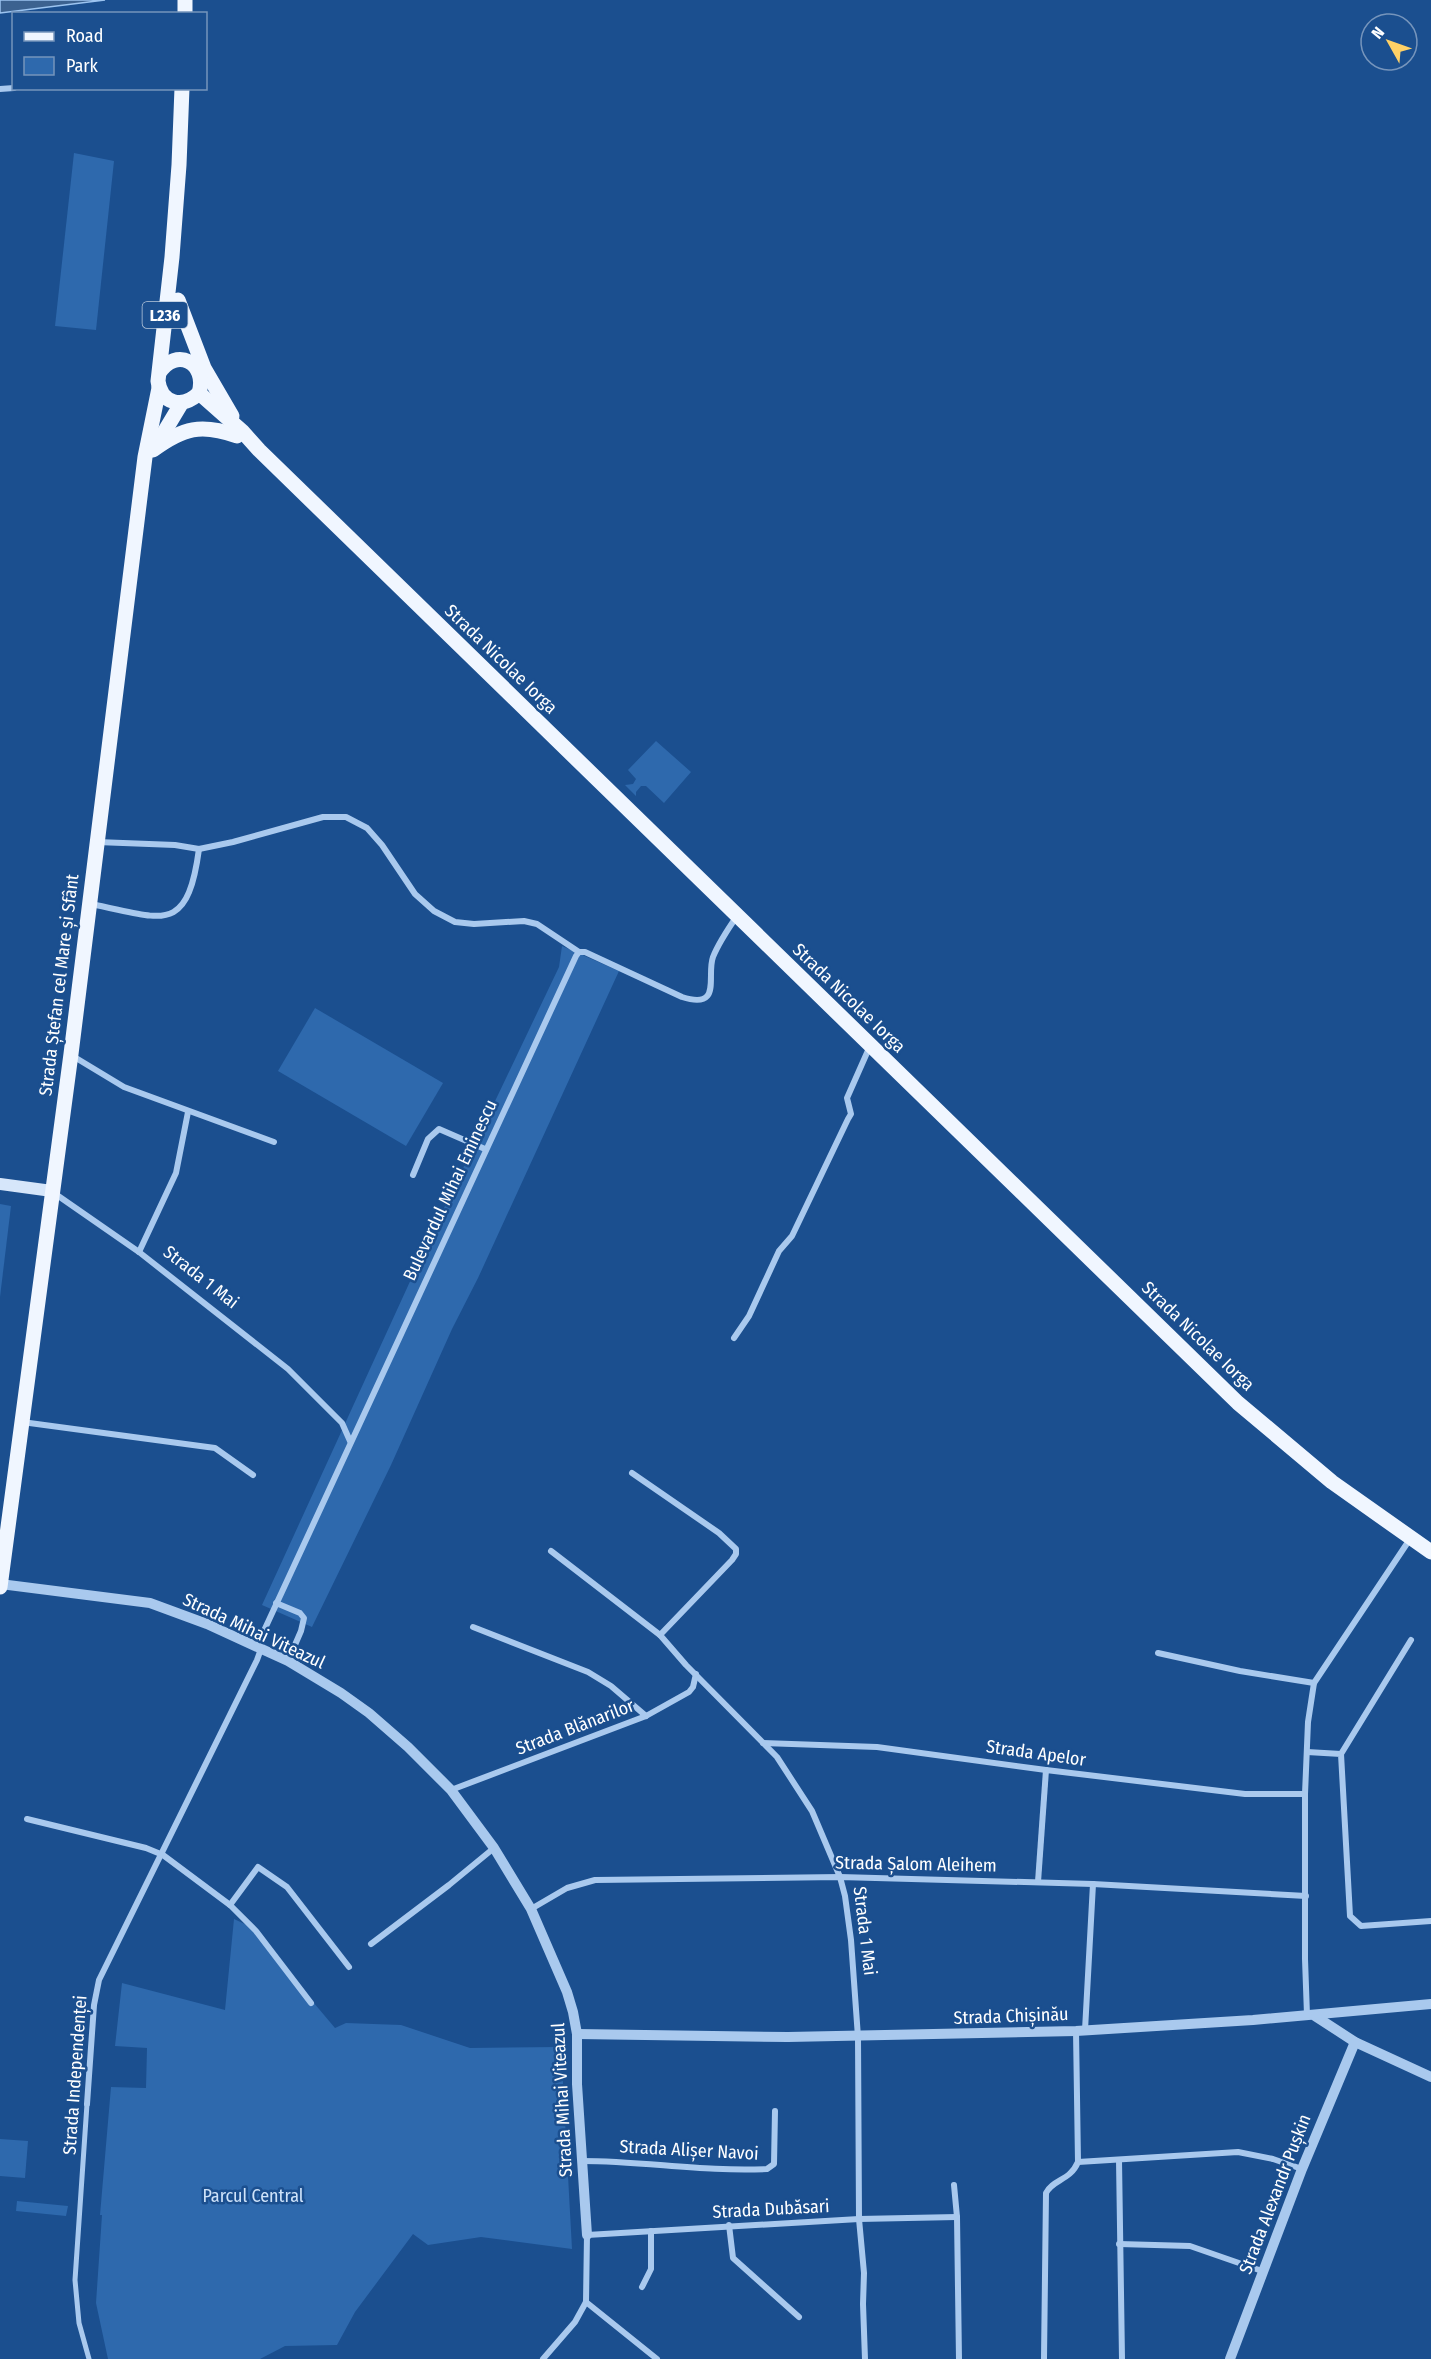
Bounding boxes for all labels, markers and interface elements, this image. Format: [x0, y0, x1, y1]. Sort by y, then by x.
legend [12, 12, 207, 90]
north arrow [1359, 12, 1419, 72]
text: N [1368, 23, 1388, 42]
text: Road [66, 25, 103, 47]
text: Park [66, 55, 99, 77]
road number: L236 [142, 302, 188, 328]
street label: Strada Nicolae Iorga [440, 600, 562, 718]
street label: Strada Ștefan cel Mare și Sfânt [34, 873, 84, 1097]
street label: Strada Nicolae Iorga [788, 939, 910, 1057]
street label: Bulevardul Mihai Eminescu [398, 1096, 502, 1284]
street label: Strada 1 Mai [159, 1241, 243, 1313]
street label: Strada Nicolae Iorga [1137, 1277, 1259, 1395]
street label: Strada Mihai Viteazul [179, 1588, 329, 1674]
street label: Strada Blănarilor [513, 1694, 638, 1760]
street label: Strada Apelor [985, 1735, 1088, 1771]
street label: Strada Șalom Aleihem [835, 1852, 997, 1876]
street label: Strada 1 Mai [849, 1885, 881, 1977]
street label: Strada Independenței [58, 1995, 92, 2155]
street label: Strada Chișinău [953, 2003, 1069, 2029]
street label: Strada Mihai Viteazul [547, 2022, 577, 2178]
street label: Strada Alexandr Pușkin [1234, 2111, 1316, 2277]
street label: Strada Alișer Navoi [619, 2135, 759, 2165]
park label: Parcul Central [202, 2185, 304, 2207]
street label: Strada Dubăsari [712, 2195, 830, 2223]

